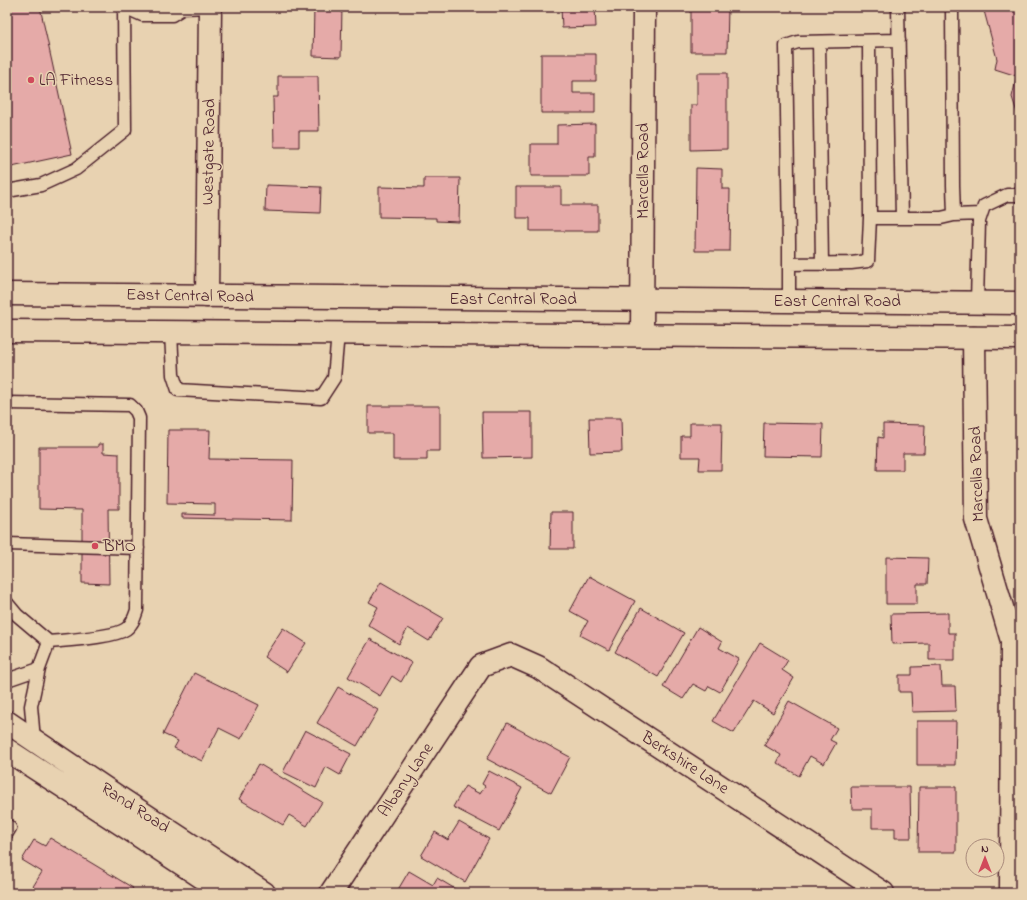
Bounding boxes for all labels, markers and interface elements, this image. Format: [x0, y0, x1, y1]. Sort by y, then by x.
place label: LA Fitness [39, 68, 113, 93]
marker: LA Fitness [26, 75, 36, 85]
street label: Westgate Road [196, 98, 224, 206]
street label: Marcella Road [631, 123, 656, 219]
street label: East Central Road [126, 282, 254, 310]
street label: East Central Road [449, 287, 577, 312]
street label: East Central Road [773, 289, 901, 314]
street label: Marcella Road [963, 425, 991, 522]
place label: BMO [102, 534, 136, 559]
marker: BMO [90, 541, 100, 551]
street label: Berkshire Lane [635, 725, 734, 801]
street label: Albany Lane [372, 737, 441, 823]
street label: Rand Road [96, 776, 175, 840]
north arrow [965, 838, 1005, 878]
text: N [981, 841, 989, 857]

